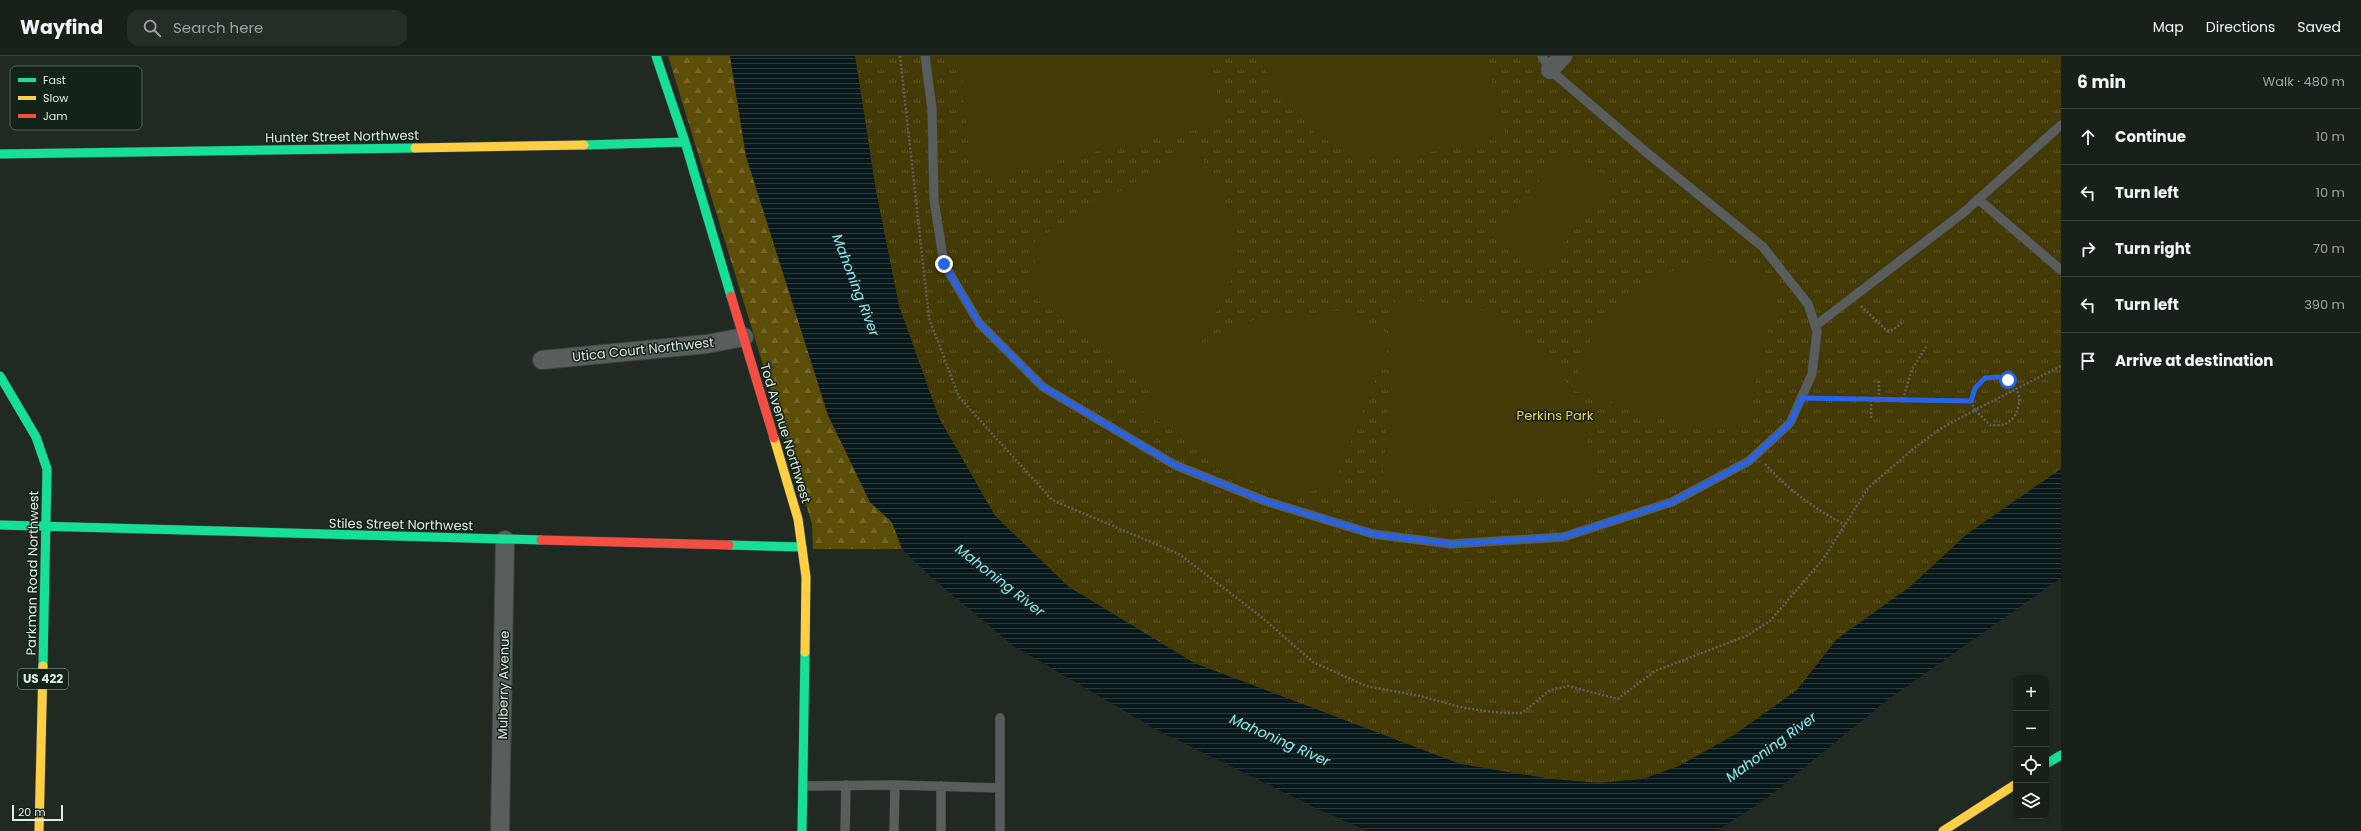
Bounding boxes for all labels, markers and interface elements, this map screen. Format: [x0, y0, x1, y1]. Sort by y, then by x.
search box [127, 10, 407, 46]
text: Wayfind [20, 14, 103, 41]
icon: search [141, 17, 163, 39]
text: Search here [173, 17, 263, 38]
text: Map [2153, 17, 2184, 37]
text: Directions [2206, 17, 2275, 37]
text: Saved [2297, 17, 2341, 37]
legend [10, 66, 142, 130]
text: 6 min [2077, 70, 2126, 94]
text: Fast [43, 72, 66, 88]
text: Walk · 480 m [2263, 72, 2345, 91]
text: Slow [43, 90, 68, 106]
text: Jam [43, 108, 68, 124]
street label: Hunter Street Northwest [265, 126, 419, 147]
icon: ahead [2077, 126, 2099, 148]
text: Continue [2115, 126, 2186, 147]
text: 10 m [2316, 127, 2345, 146]
icon: left [2077, 182, 2099, 204]
text: Turn left [2115, 182, 2179, 203]
text: 10 m [2316, 183, 2345, 202]
water label: Mahoning River [827, 231, 885, 340]
icon: right [2077, 238, 2099, 260]
text: Turn right [2115, 238, 2191, 259]
text: 70 m [2313, 239, 2345, 258]
route end [935, 255, 953, 273]
icon: left [2077, 294, 2099, 316]
text: Turn left [2115, 294, 2179, 315]
text: 390 m [2304, 295, 2345, 314]
street label: Utica Court Northwest [571, 333, 715, 366]
icon: arrive [2077, 350, 2099, 372]
text: Arrive at destination [2115, 350, 2273, 371]
street label: Tod Avenue Northwest [755, 361, 816, 506]
route start [1999, 371, 2017, 389]
park label: Perkins Park [1517, 406, 1594, 425]
street label: Parkman Road Northwest [22, 490, 43, 656]
street label: Stiles Street Northwest [329, 514, 474, 535]
water label: Mahoning River [951, 539, 1049, 622]
street label: Mulberry Avenue [493, 630, 514, 740]
road number: US 422 [18, 669, 68, 689]
map controls [2013, 675, 2049, 819]
button: + [2013, 675, 2049, 711]
water label: Mahoning River [1721, 707, 1821, 787]
water label: Mahoning River [1227, 709, 1334, 771]
button: − [2013, 711, 2049, 747]
button: locate [2013, 747, 2049, 783]
button: layers [2013, 783, 2049, 819]
scale bar [12, 803, 63, 822]
text: 20 m [18, 804, 46, 820]

